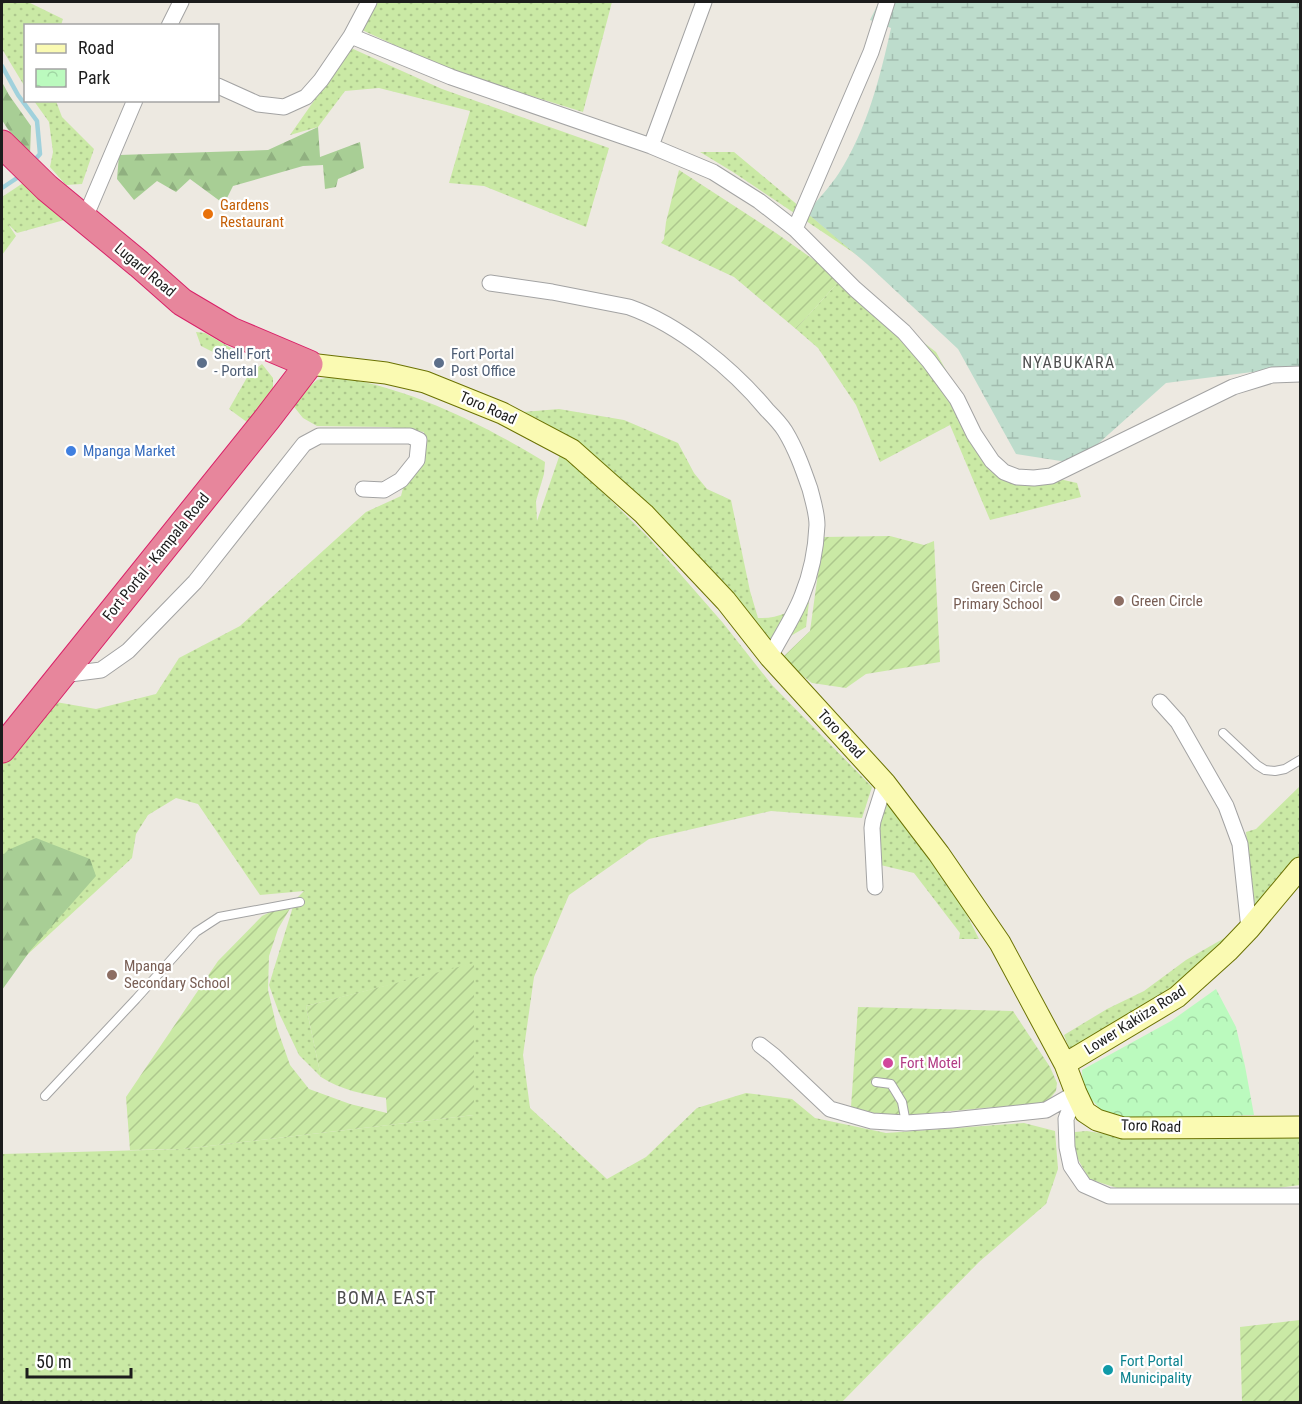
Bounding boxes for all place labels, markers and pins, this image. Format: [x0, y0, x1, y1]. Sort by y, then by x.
place label: Gardens Restaurant [220, 196, 284, 231]
marker: Gardens Restaurant [201, 207, 215, 221]
place label: Shell Fort - Portal [214, 345, 270, 380]
place label: Fort Portal Post Office [451, 345, 516, 380]
marker: Shell Fort - Portal [195, 356, 209, 370]
marker: Fort Portal Post Office [432, 356, 446, 370]
place label: Mpanga Market [83, 442, 175, 460]
marker: Mpanga Market [64, 444, 78, 458]
place label: Green Circle Primary School [953, 578, 1043, 613]
marker: Green Circle Primary School [1048, 589, 1062, 603]
place label: Green Circle [1131, 592, 1203, 610]
marker: Green Circle [1112, 594, 1126, 608]
place label: Mpanga Secondary School [124, 957, 230, 992]
marker: Mpanga Secondary School [105, 968, 119, 982]
place label: Fort Motel [900, 1054, 961, 1072]
marker: Fort Motel [881, 1056, 895, 1070]
place label: Fort Portal Municipality [1120, 1352, 1192, 1387]
marker: Fort Portal Municipality [1101, 1363, 1115, 1377]

